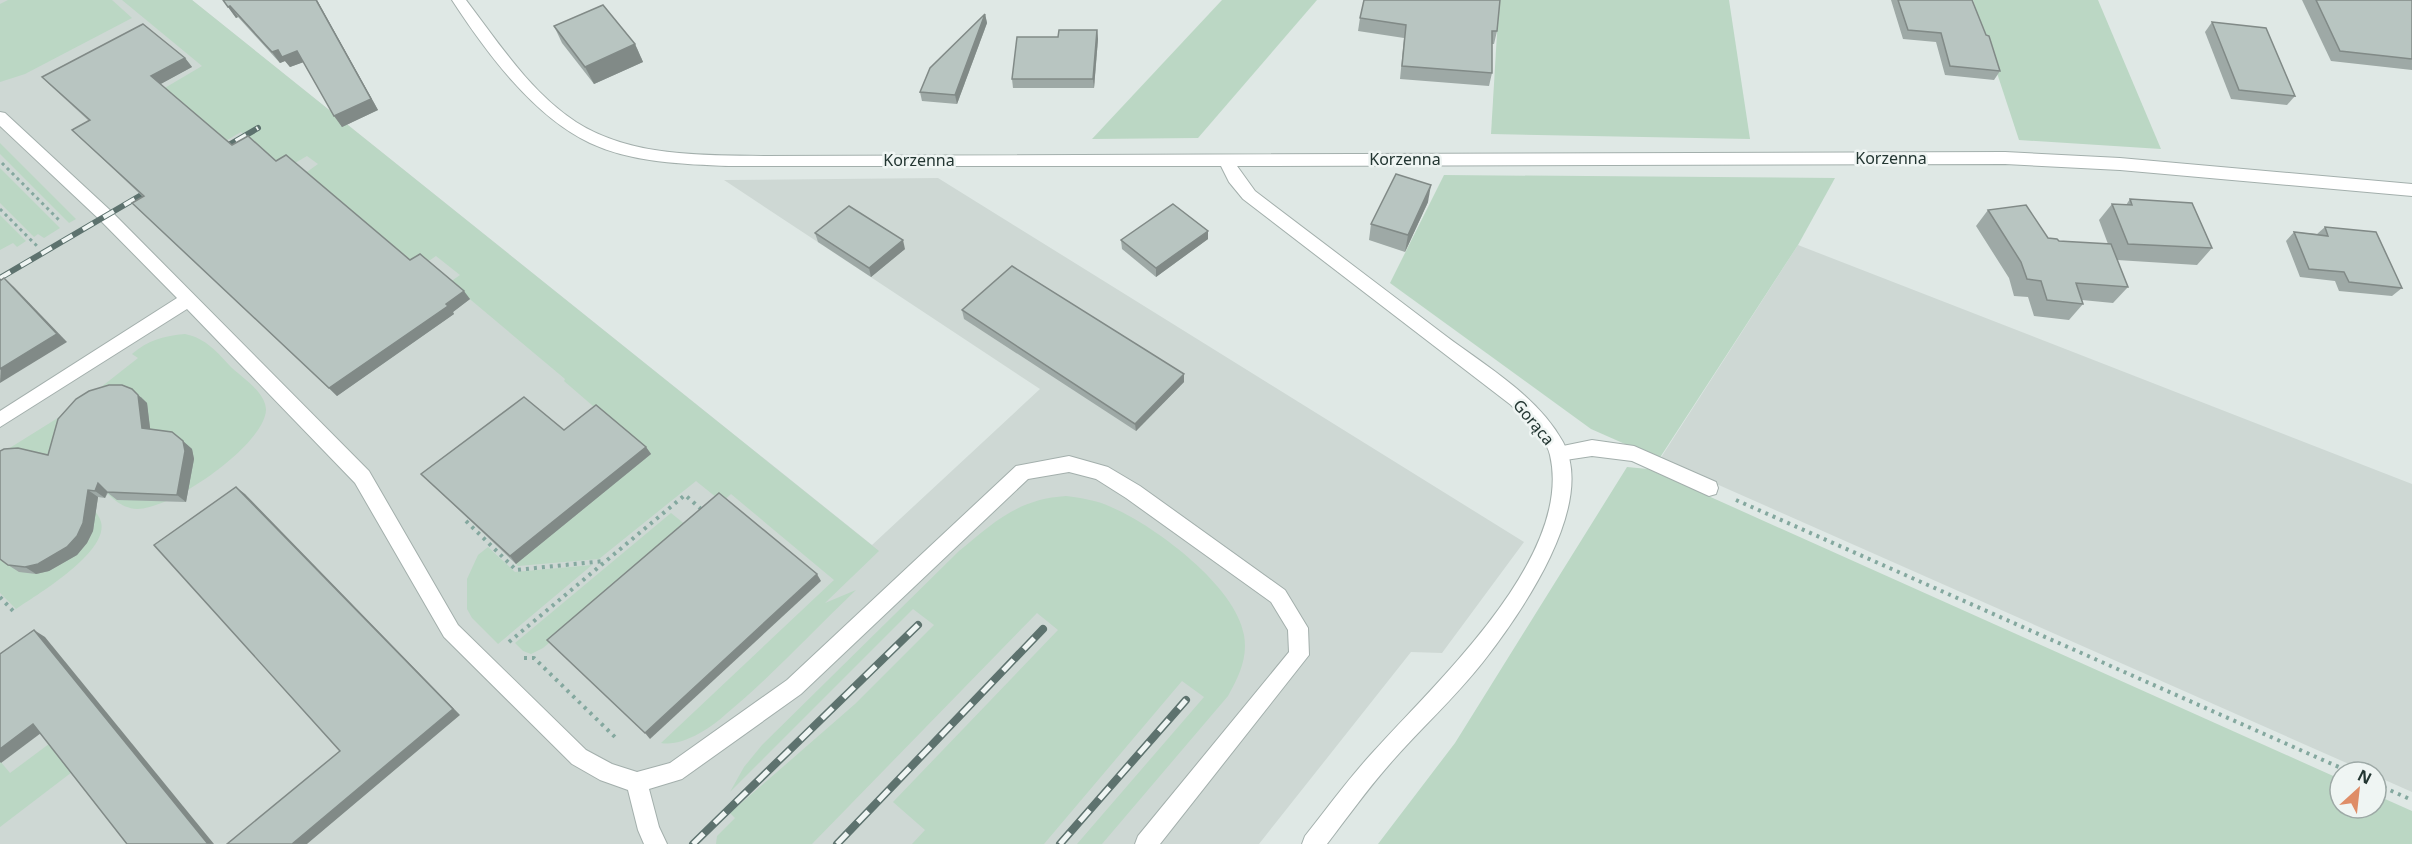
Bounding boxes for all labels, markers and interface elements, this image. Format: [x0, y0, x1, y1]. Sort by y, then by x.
street label: Korzenna [1855, 147, 1927, 169]
street label: Korzenna [1369, 148, 1441, 170]
street label: Korzenna [883, 149, 955, 171]
street label: Gorąca [1508, 395, 1560, 449]
north arrow [2328, 760, 2388, 820]
text: N [2354, 764, 2376, 789]

